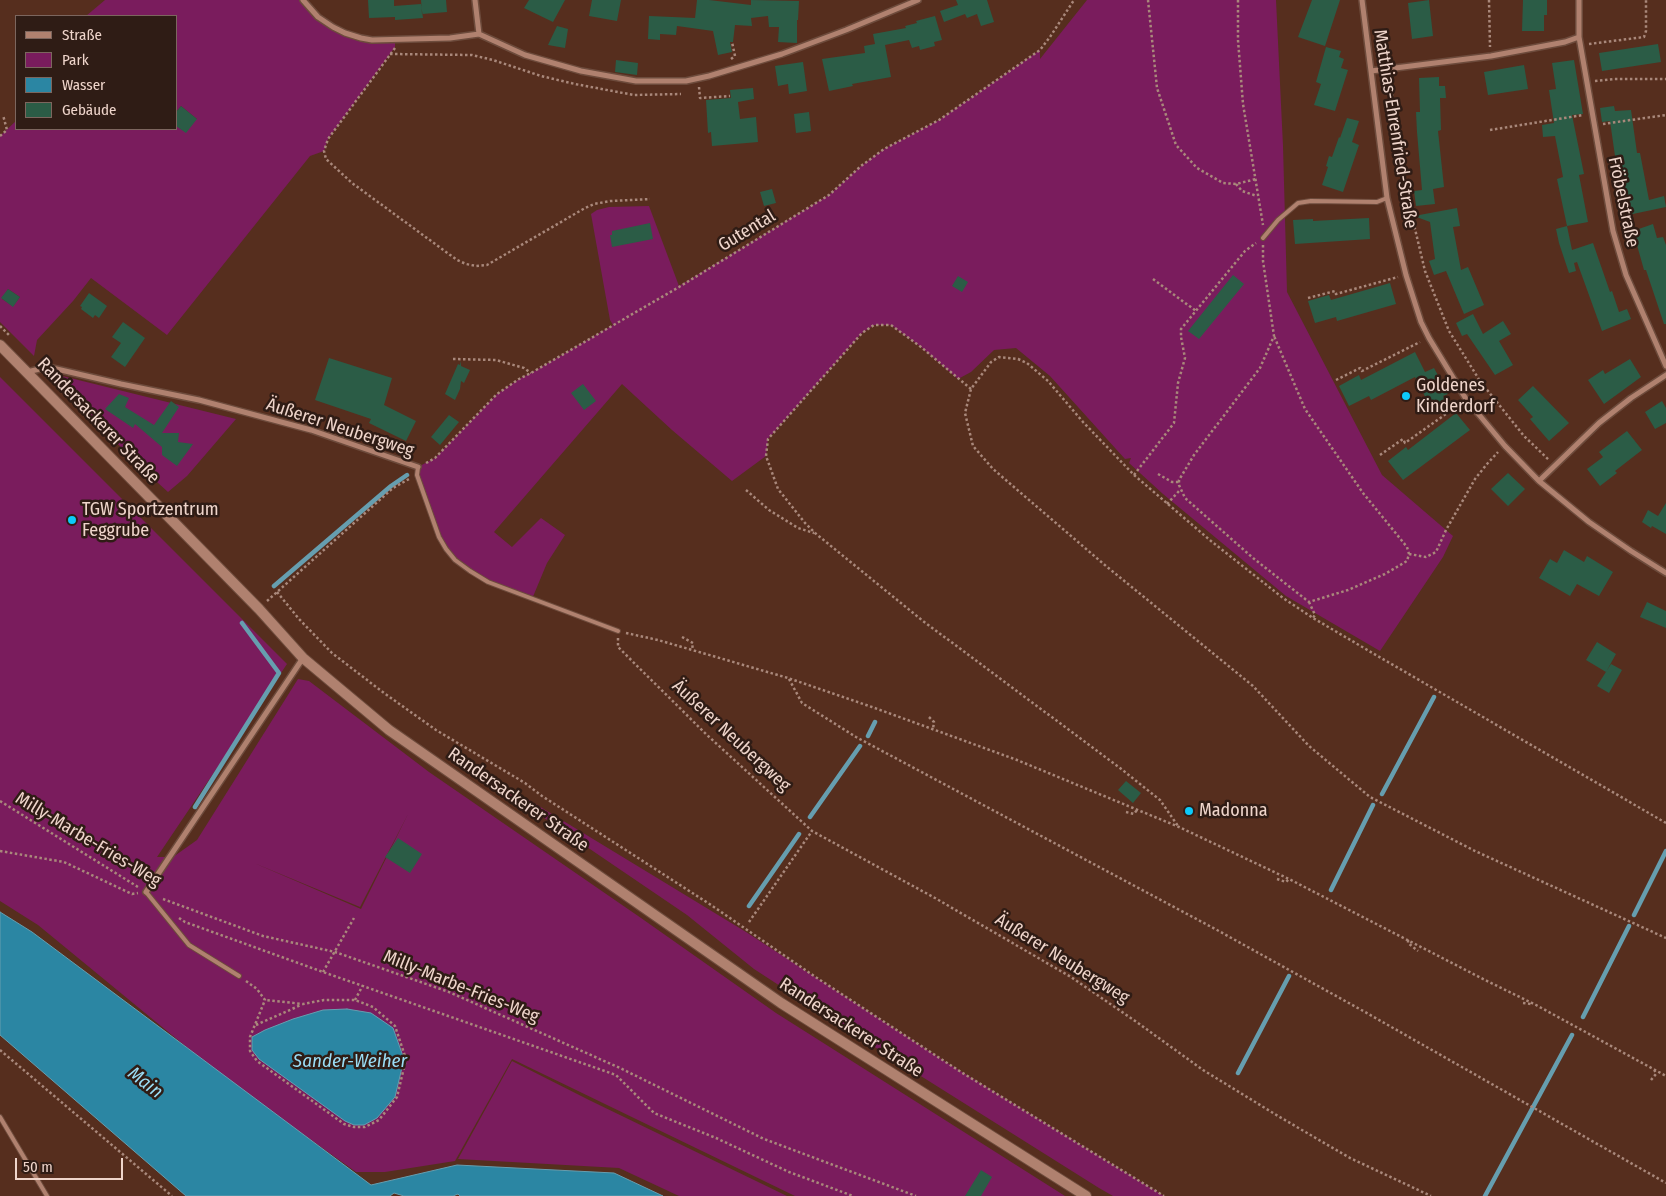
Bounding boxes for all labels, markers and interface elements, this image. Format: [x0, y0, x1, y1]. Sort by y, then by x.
legend [15, 15, 178, 130]
text: Straße [62, 26, 102, 44]
street label: Matthias-Ehrenfried-Straße [1369, 28, 1421, 230]
text: Park [62, 51, 89, 69]
text: Wasser [62, 76, 105, 94]
text: Gebäude [62, 101, 117, 119]
street label: Fröbelstraße [1603, 155, 1643, 249]
street label: Gutental [714, 206, 780, 256]
street label: Randersackerer Straße [32, 354, 164, 488]
place label: Goldenes Kinderdorf [1416, 375, 1495, 418]
marker: Goldenes Kinderdorf [1400, 390, 1412, 402]
street label: Äußerer Neubergweg [263, 394, 417, 462]
place label: TGW Sportzentrum Feggrube [82, 499, 219, 542]
marker: TGW Sportzentrum Feggrube [66, 514, 78, 526]
street label: Äußerer Neubergweg [667, 676, 795, 796]
street label: Randersackerer Straße [444, 743, 592, 857]
street label: Milly-Marbe-Fries-Weg [11, 788, 165, 892]
place label: Madonna [1199, 800, 1268, 822]
marker: Madonna [1183, 805, 1195, 817]
street label: Äußerer Neubergweg [991, 909, 1133, 1009]
street label: Milly-Marbe-Fries-Weg [380, 946, 542, 1028]
street label: Randersackerer Straße [775, 974, 927, 1082]
water label: Sander-Weiher [293, 1051, 407, 1073]
water label: Main [123, 1062, 167, 1104]
scale bar [18, 1148, 125, 1180]
text: 50 m [23, 1158, 53, 1176]

